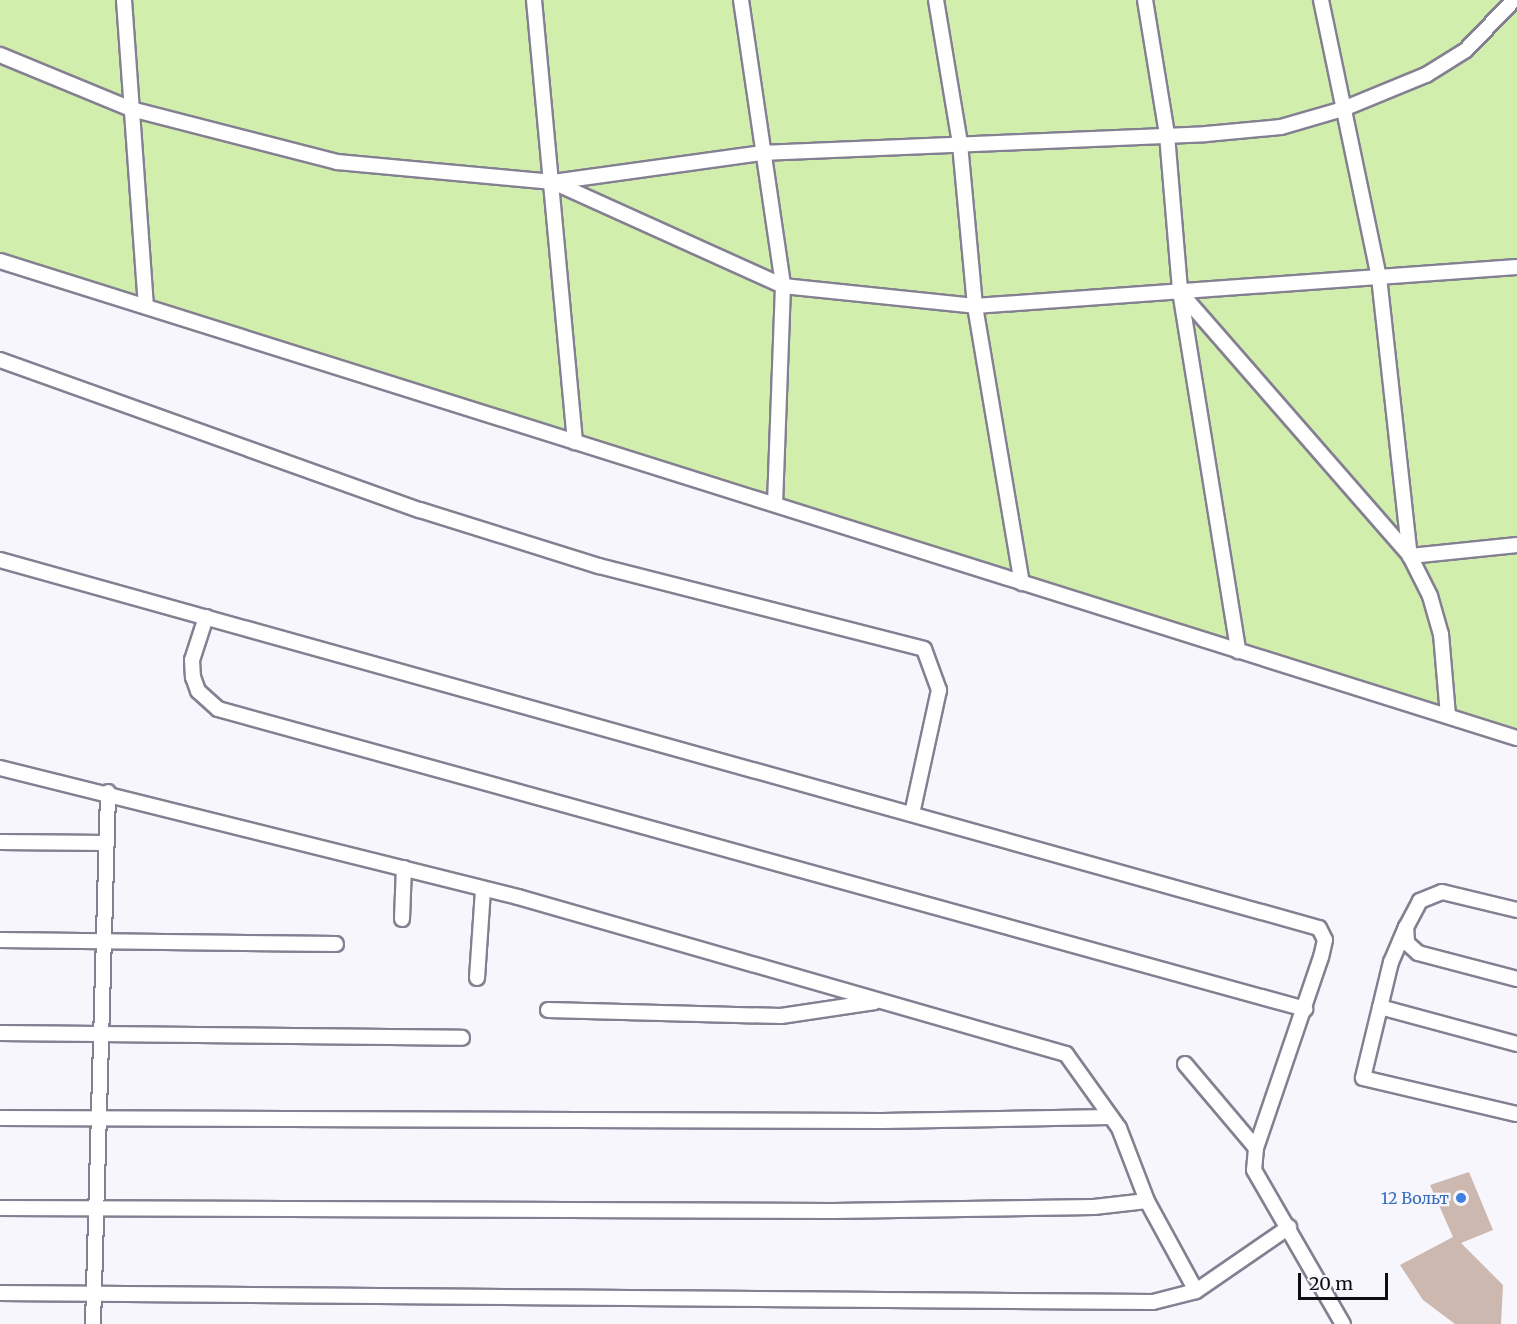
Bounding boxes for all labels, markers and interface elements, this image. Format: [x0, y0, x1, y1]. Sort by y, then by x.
place label: 12 Вольт [1381, 1188, 1449, 1208]
marker: 12 Вольт [1454, 1191, 1468, 1205]
scale bar [1301, 1261, 1391, 1299]
text: 20 m [1309, 1272, 1353, 1295]

